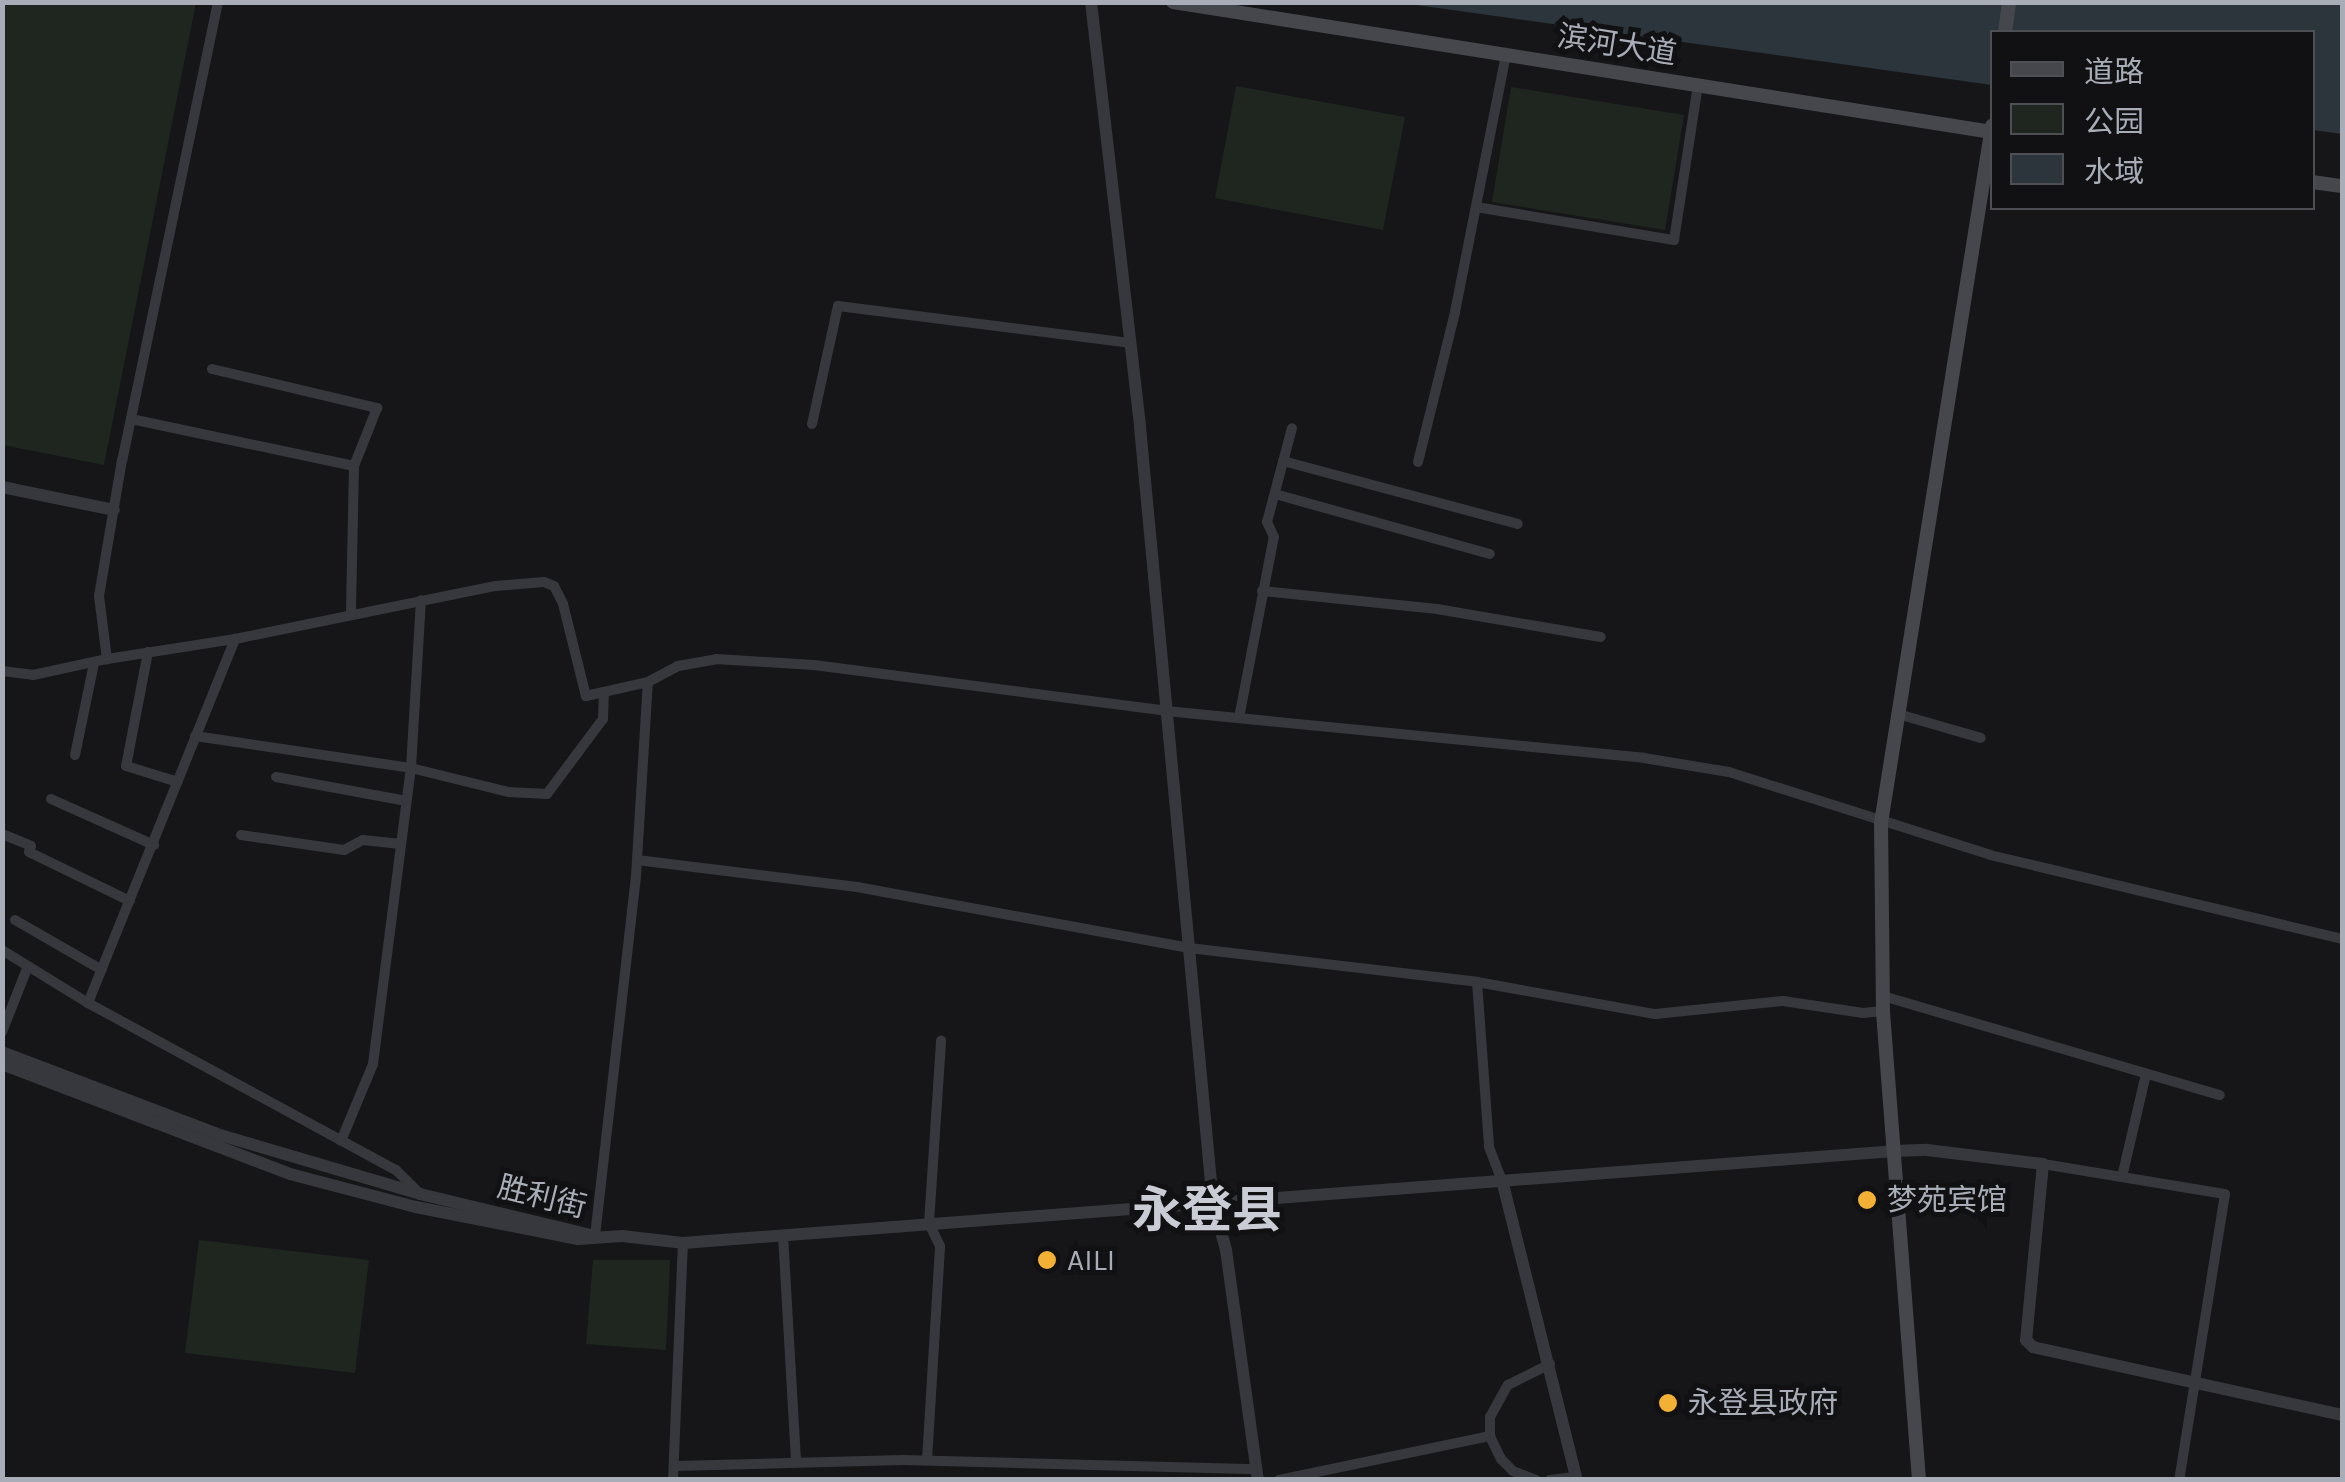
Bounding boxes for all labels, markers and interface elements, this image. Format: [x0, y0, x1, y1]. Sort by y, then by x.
street label: 滨河大道 [1555, 18, 1679, 72]
legend [1990, 30, 2315, 210]
text: 道路 [2084, 54, 2144, 90]
text: 公园 [2084, 104, 2144, 140]
text: 水域 [2084, 154, 2144, 190]
street label: 胜利街 [494, 1169, 590, 1225]
district label: 永登县 [1132, 1181, 1282, 1241]
place label: 梦苑宾馆 [1887, 1182, 2007, 1218]
marker: 梦苑宾馆 [1856, 1189, 1878, 1211]
place label: AILI [1067, 1242, 1115, 1278]
marker: AILI [1036, 1249, 1058, 1271]
place label: 永登县政府 [1688, 1385, 1838, 1421]
marker: 永登县政府 [1657, 1392, 1679, 1414]

